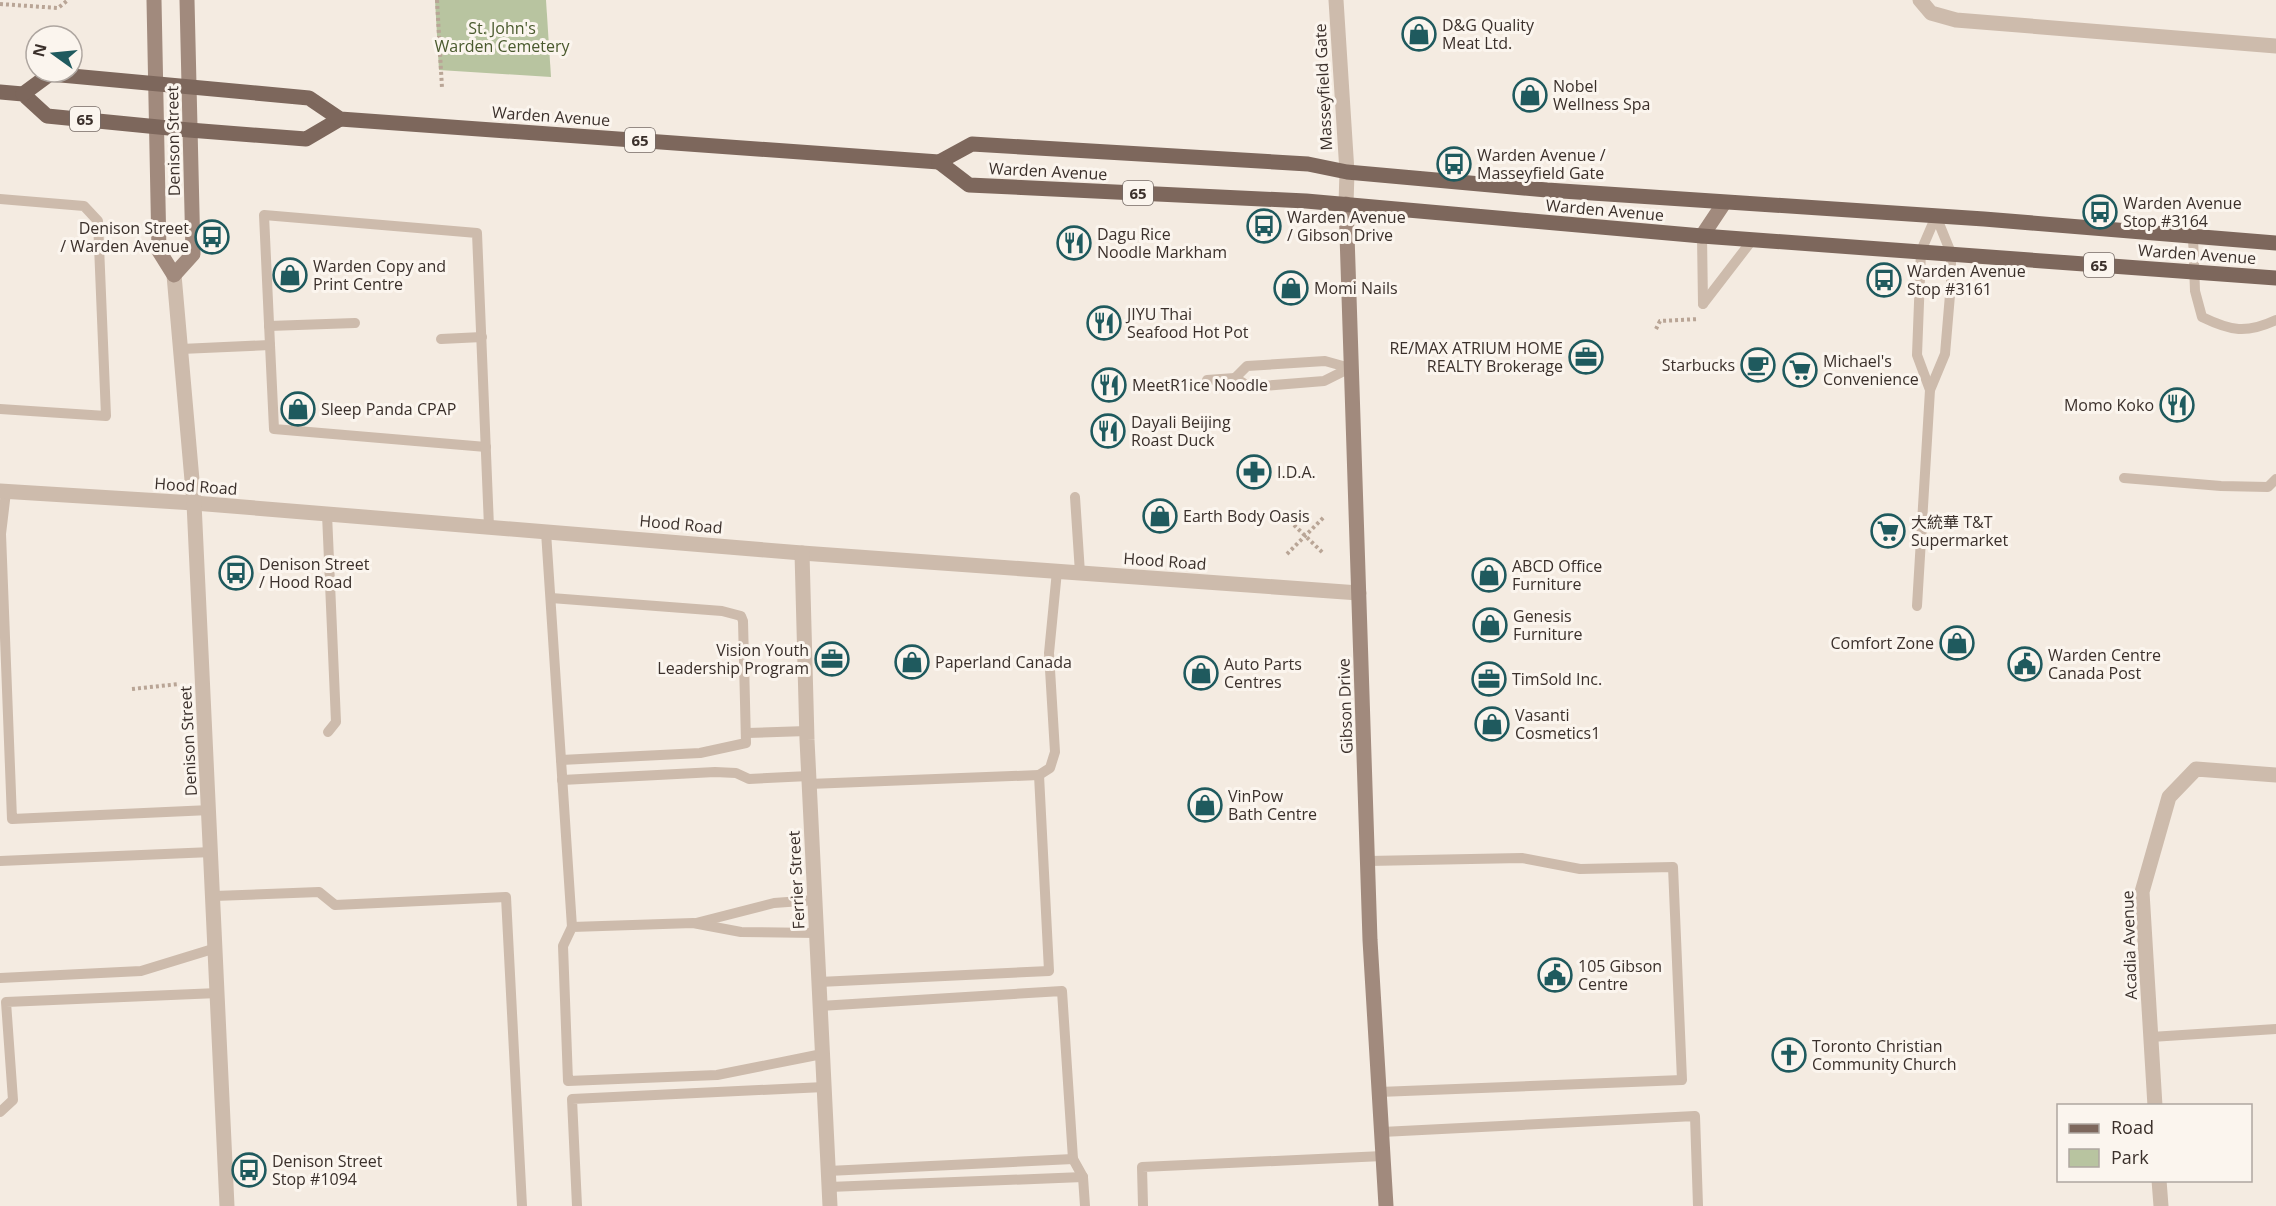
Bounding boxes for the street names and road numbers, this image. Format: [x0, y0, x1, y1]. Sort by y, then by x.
street label: Masseyfield Gate [1309, 23, 1337, 151]
street label: Denison Street [161, 85, 185, 196]
street label: Warden Avenue [491, 101, 611, 131]
road number: 65 [70, 107, 100, 131]
road number: 65 [625, 128, 655, 152]
street label: Warden Avenue [988, 157, 1108, 185]
road number: 65 [1123, 181, 1153, 205]
street label: Warden Avenue [1545, 194, 1665, 226]
street label: Warden Avenue [2137, 239, 2257, 269]
road number: 65 [2084, 253, 2114, 277]
street label: Hood Road [154, 472, 238, 500]
street label: Hood Road [639, 509, 723, 539]
street label: Hood Road [1123, 547, 1207, 575]
street label: Gibson Drive [1332, 658, 1358, 754]
street label: Denison Street [174, 685, 202, 797]
street label: Ferrier Street [782, 830, 810, 930]
street label: Acadia Avenue [2116, 890, 2142, 1000]

